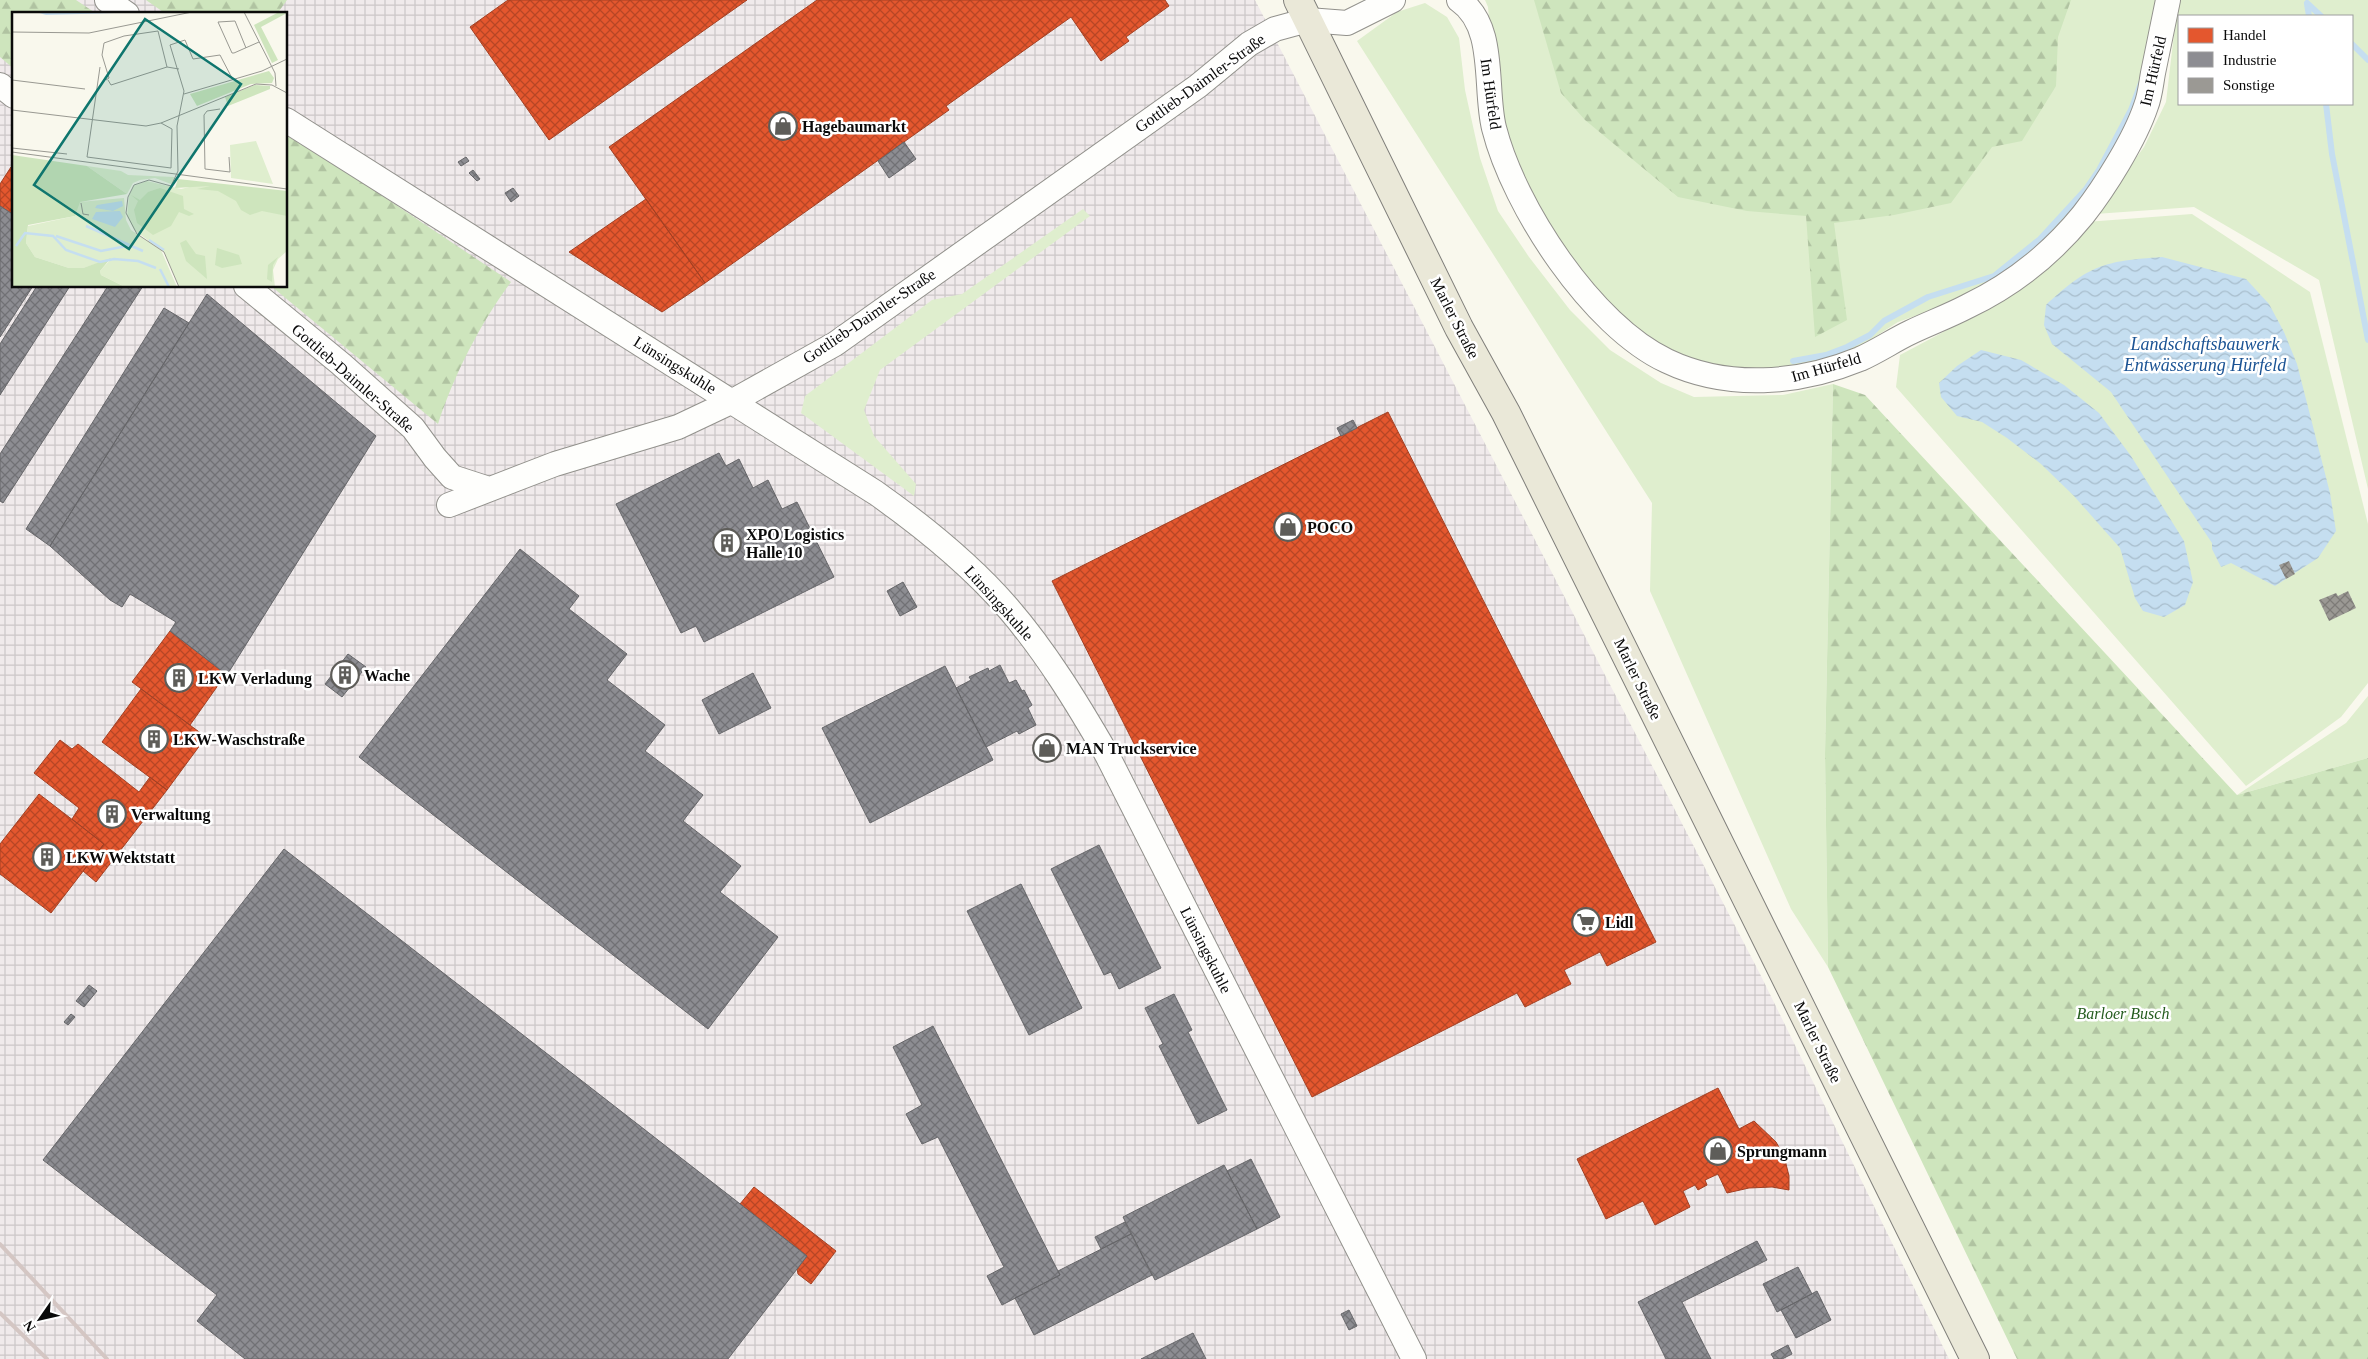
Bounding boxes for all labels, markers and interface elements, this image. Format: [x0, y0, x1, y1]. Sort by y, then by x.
inset map [12, 12, 288, 288]
legend [2178, 15, 2353, 105]
text: Handel [2223, 27, 2266, 43]
street label: Gottlieb-Daimler-Straße [1132, 30, 1268, 136]
street label: Im Hürfeld [2137, 34, 2169, 108]
text: Industrie [2223, 52, 2277, 68]
street label: Im Hürfeld [1478, 57, 1504, 131]
text: Sonstige [2223, 77, 2275, 93]
shop icon: Hagebaumarkt [768, 111, 798, 141]
place label: Hagebaumarkt [802, 118, 907, 136]
street label: Gottlieb-Daimler-Straße [800, 265, 938, 367]
street label: Marler Straße [1427, 275, 1483, 361]
street label: Gottlieb-Daimler-Straße [289, 320, 417, 436]
street label: Lünsingskuhle [630, 333, 719, 398]
water label: Landschaftsbauwerk Entwässerung Hürfeld [2123, 334, 2287, 375]
street label: Im Hürfeld [1789, 349, 1863, 385]
shop icon: POCO [1273, 512, 1303, 542]
place label: POCO [1307, 519, 1353, 536]
place label: XPO Logistics Halle 10 [746, 526, 844, 561]
building icon: XPO Logistics Halle 10 [712, 528, 742, 558]
street label: Lünsingskuhle [960, 562, 1037, 644]
street label: Marler Straße [1611, 636, 1665, 722]
building icon: Wache [330, 660, 360, 690]
building icon: LKW Verladung [164, 663, 194, 693]
place label: Wache [364, 667, 410, 684]
place label: LKW Verladung [198, 670, 312, 688]
building icon: LKW-Waschstraße [139, 724, 169, 754]
place label: LKW-Waschstraße [173, 731, 305, 748]
shop icon: MAN Truckservice [1032, 733, 1062, 763]
place label: MAN Truckservice [1066, 740, 1196, 757]
building icon: Verwaltung [97, 799, 127, 829]
place label: Verwaltung [131, 806, 210, 824]
building icon: LKW Wektstatt [32, 842, 62, 872]
place label: LKW Wektstatt [66, 849, 176, 866]
street label: Lünsingskuhle [1176, 904, 1235, 996]
supermarket icon: Lidl [1571, 907, 1601, 937]
place label: Lidl [1605, 914, 1634, 931]
street label: Marler Straße [1791, 999, 1845, 1085]
park label: Barloer Busch [2077, 1005, 2169, 1022]
shop icon: Sprungmann [1703, 1136, 1733, 1166]
place label: Sprungmann [1737, 1143, 1827, 1161]
north arrow [15, 1294, 65, 1344]
text: N [21, 1318, 39, 1334]

